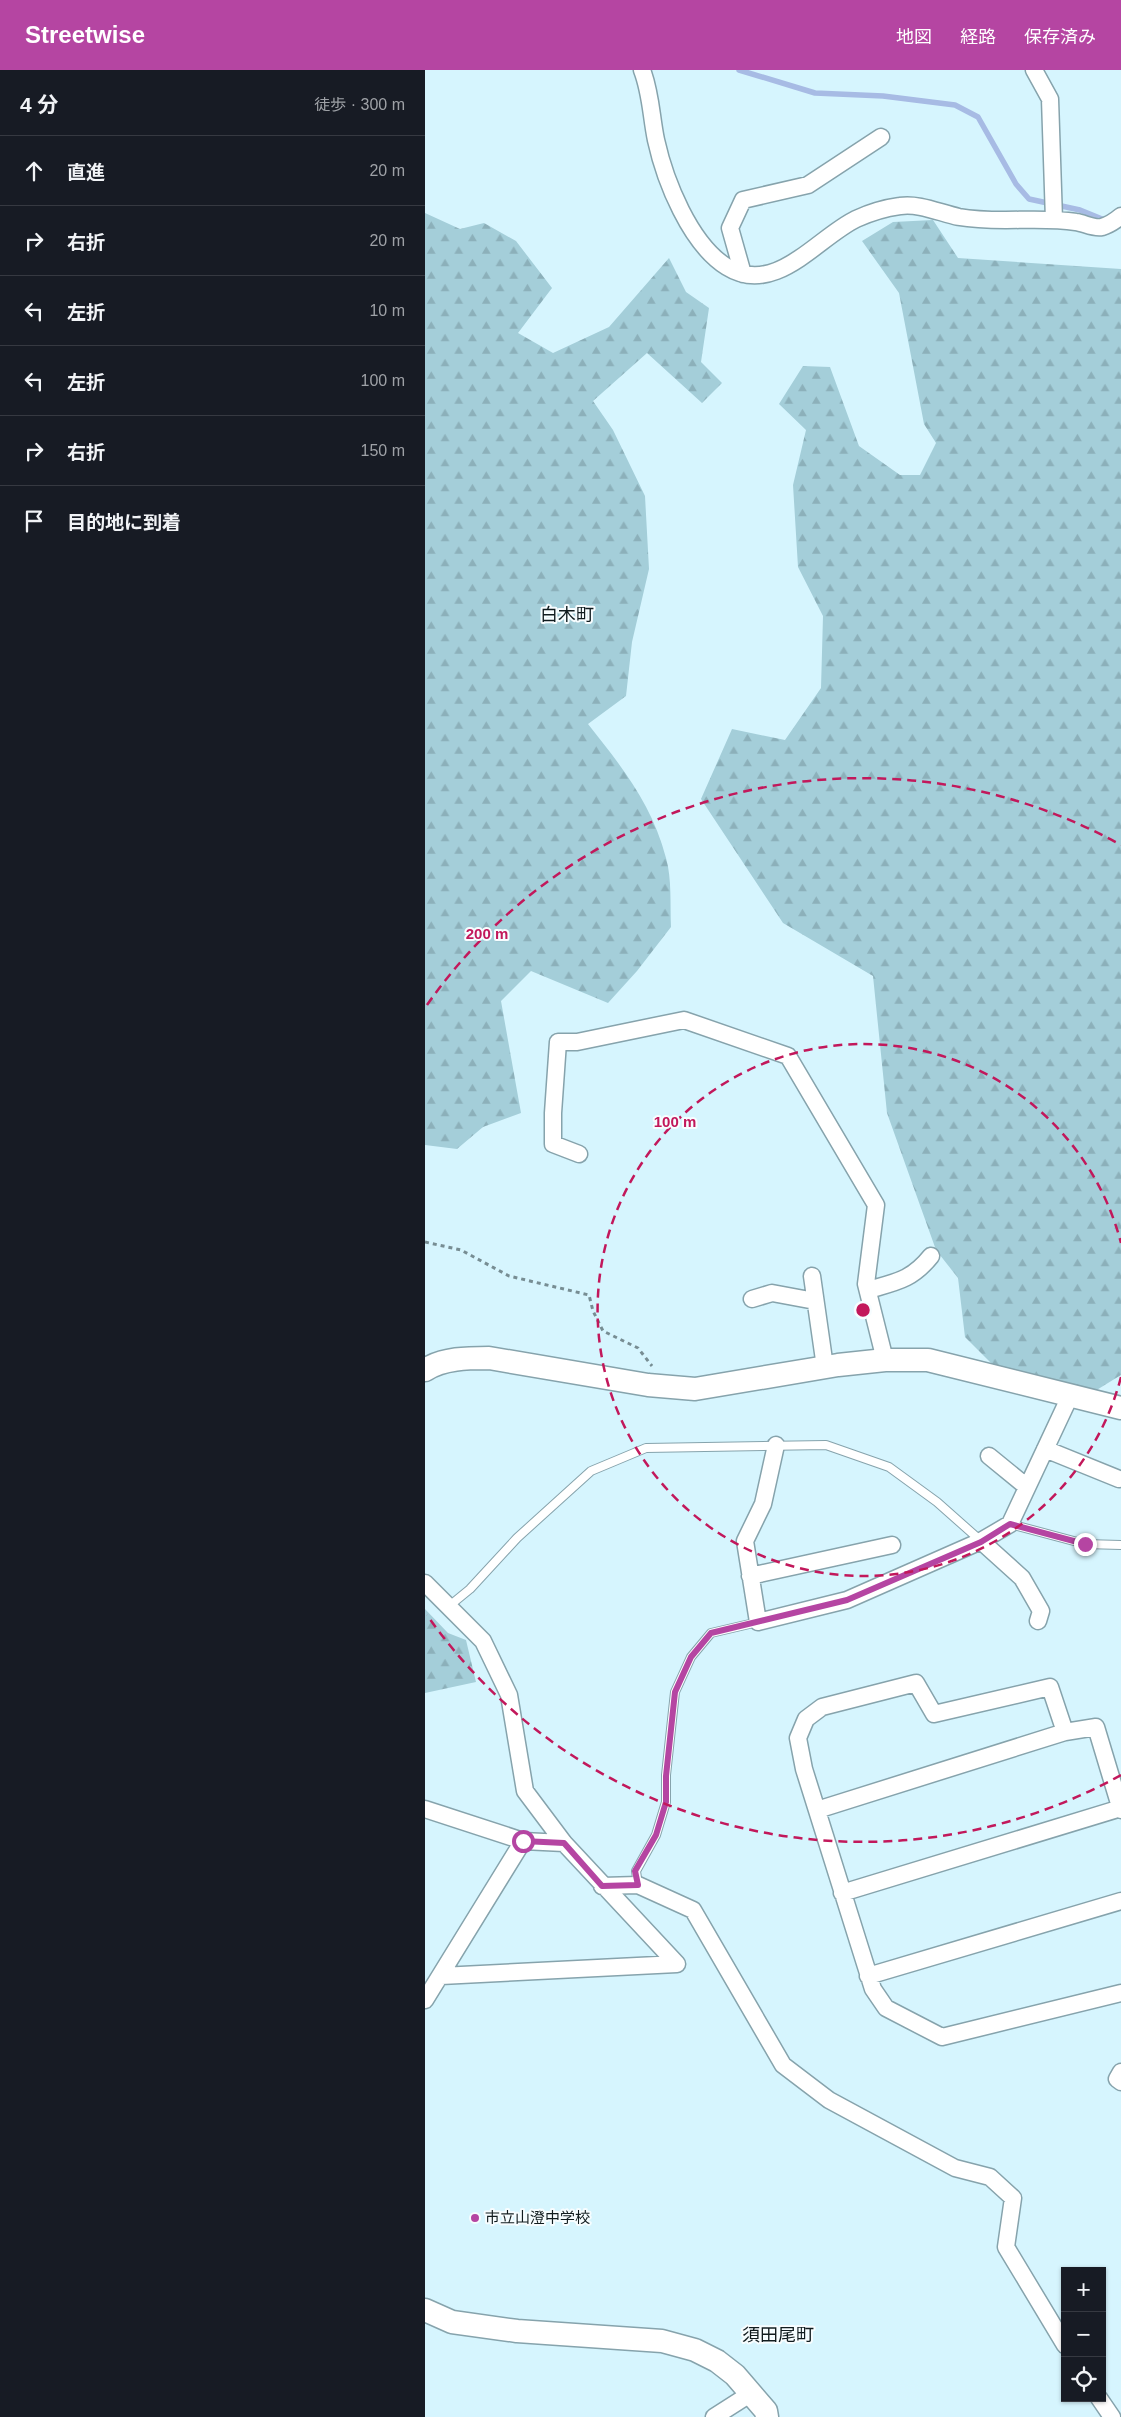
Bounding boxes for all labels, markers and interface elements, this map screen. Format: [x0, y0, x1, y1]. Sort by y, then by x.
text: Streetwise [25, 21, 145, 48]
text: 地図 [896, 27, 932, 47]
text: 経路 [960, 27, 996, 47]
text: 保存済み [1024, 27, 1096, 47]
text: 4 分 [20, 93, 59, 116]
text: 徒歩 · 300 m [314, 96, 405, 113]
icon: ahead [20, 157, 48, 185]
text: 直進 [67, 162, 105, 183]
text: 20 m [369, 162, 405, 179]
icon: right [20, 227, 48, 255]
text: 右折 [67, 232, 105, 253]
text: 20 m [369, 232, 405, 249]
icon: left [20, 297, 48, 325]
text: 左折 [67, 302, 105, 323]
text: 10 m [369, 302, 405, 319]
icon: left [20, 367, 48, 395]
text: 左折 [67, 372, 105, 393]
text: 100 m [361, 372, 405, 389]
icon: right [20, 437, 48, 465]
text: 右折 [67, 442, 105, 463]
text: 150 m [361, 442, 405, 459]
icon: arrive [20, 507, 48, 535]
text: 目的地に到着 [67, 512, 181, 533]
district label: 白木町 [540, 605, 594, 625]
text: 200 m [466, 925, 508, 942]
text: 100 m [654, 1113, 696, 1130]
centre of rings [854, 1301, 872, 1319]
route end [1074, 1533, 1097, 1556]
route start [512, 1830, 535, 1853]
place label: 市立山澄中学校 [485, 2209, 590, 2226]
marker: 市立山澄中学校 [469, 2212, 481, 2224]
map controls [1061, 2267, 1106, 2402]
button: + [1061, 2267, 1106, 2312]
button: − [1061, 2312, 1106, 2357]
district label: 須田尾町 [742, 2325, 814, 2345]
button: locate [1061, 2357, 1106, 2402]

